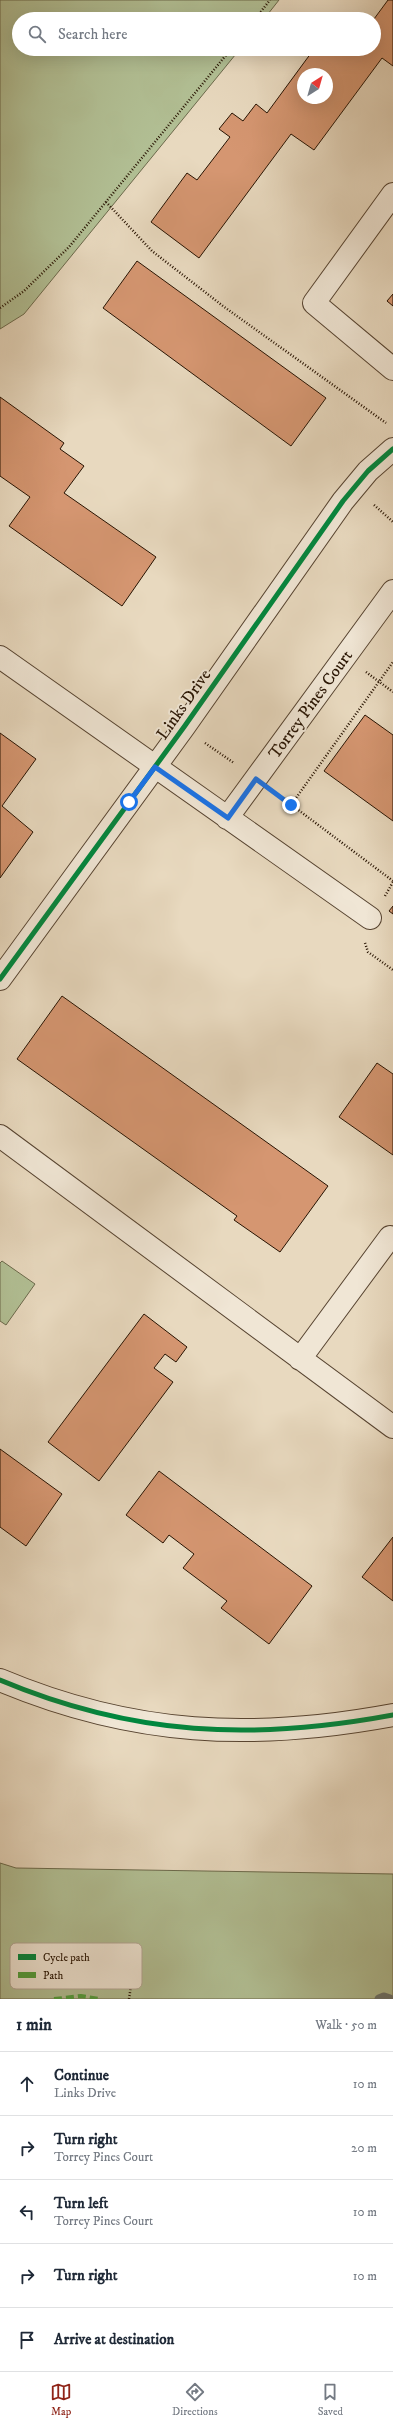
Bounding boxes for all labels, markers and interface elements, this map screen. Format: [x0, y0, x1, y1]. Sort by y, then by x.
search box [12, 12, 381, 56]
icon: search [26, 23, 48, 45]
text: Search here [58, 25, 127, 44]
north arrow [297, 68, 333, 104]
street label: Torrey Pines Court [264, 645, 358, 764]
street label: Links Drive [152, 665, 216, 744]
route start [120, 793, 138, 811]
route end [282, 796, 300, 814]
legend [10, 1943, 142, 1989]
text: Cycle path [43, 1951, 90, 1965]
text: Path [43, 1969, 64, 1983]
text: 1 min [16, 2014, 52, 2036]
text: Walk · 50 m [315, 2017, 377, 2033]
text: Continue [54, 2066, 109, 2085]
icon: ahead [16, 2073, 38, 2095]
text: 10 m [353, 2076, 377, 2092]
text: Links Drive [54, 2085, 116, 2101]
text: Turn right [54, 2130, 117, 2149]
icon: right [16, 2137, 38, 2159]
text: 20 m [351, 2140, 377, 2156]
text: Torrey Pines Court [54, 2149, 153, 2165]
text: Turn left [54, 2194, 108, 2213]
icon: left [16, 2201, 38, 2223]
text: 10 m [353, 2204, 377, 2220]
text: Torrey Pines Court [54, 2213, 153, 2229]
icon: right [16, 2265, 38, 2287]
text: Turn right [54, 2266, 117, 2285]
text: 10 m [353, 2268, 377, 2284]
icon: arrive [16, 2329, 38, 2351]
text: Arrive at destination [54, 2330, 174, 2349]
tab: Map [50, 2381, 72, 2419]
tab: Directions [172, 2381, 218, 2419]
tab: Saved [318, 2381, 343, 2419]

